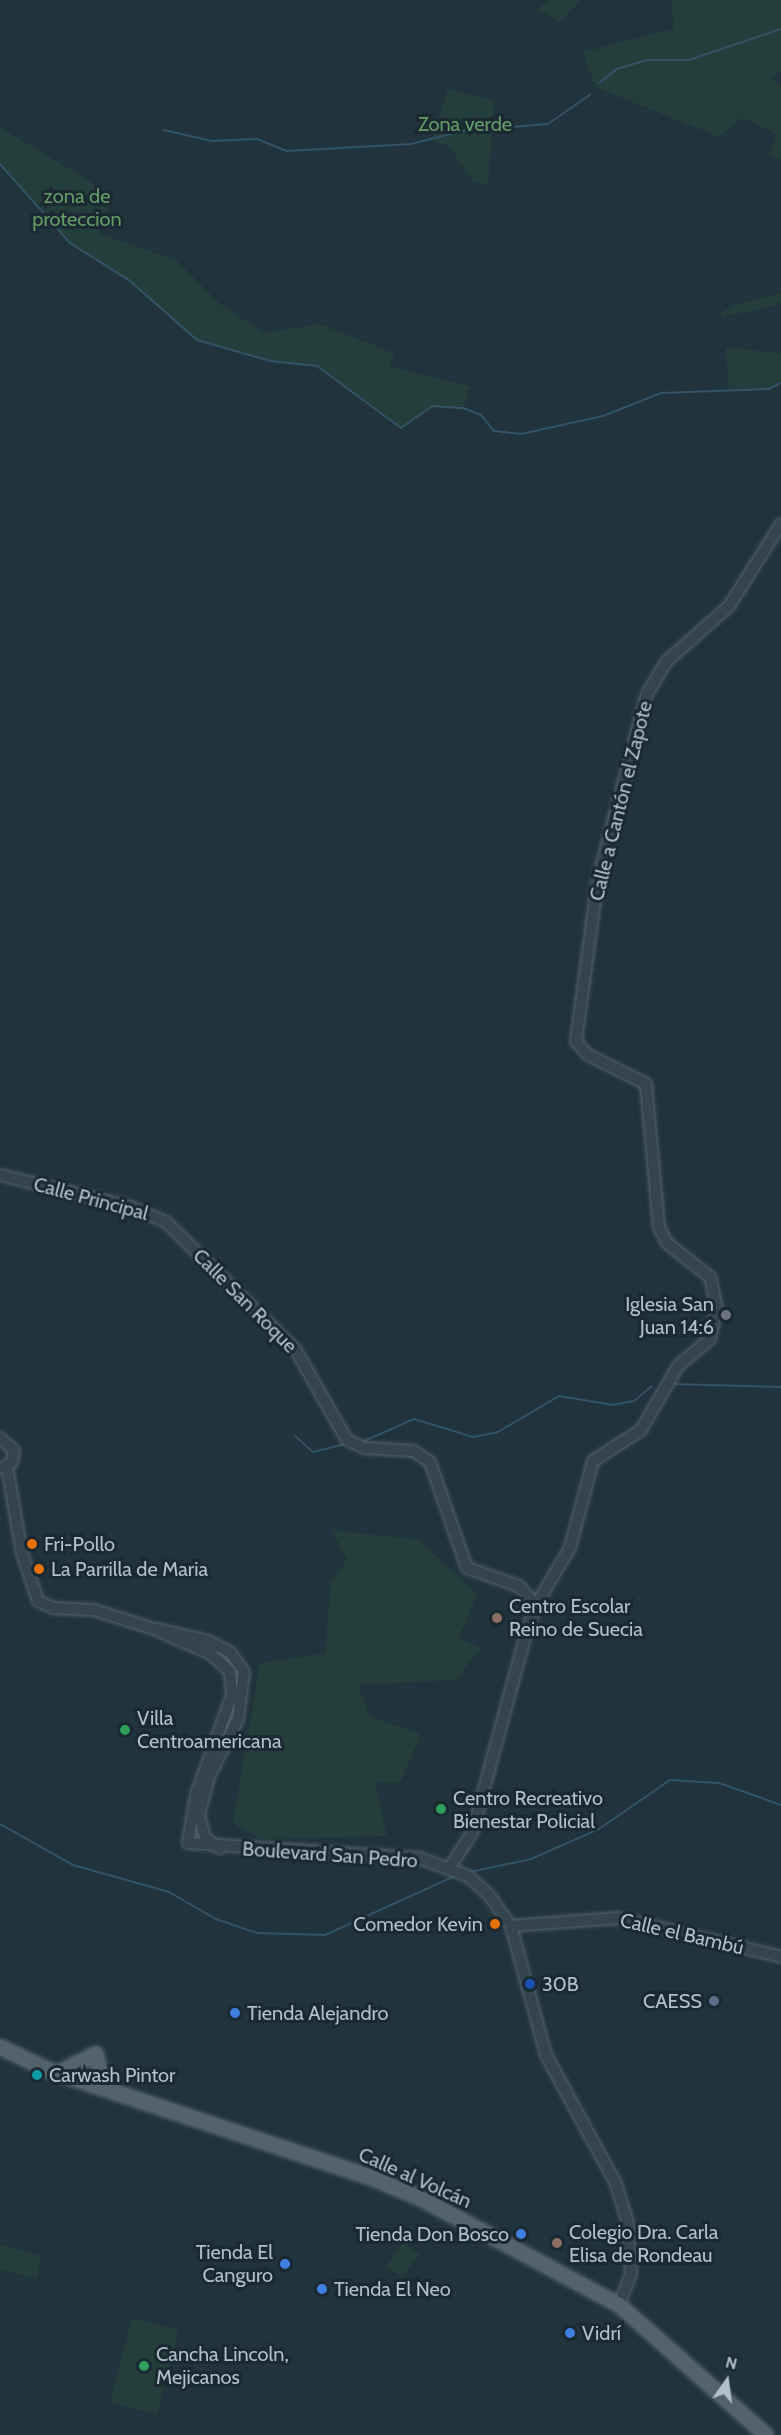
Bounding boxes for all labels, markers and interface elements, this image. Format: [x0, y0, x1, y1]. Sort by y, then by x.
park label: Zona verde [418, 112, 512, 136]
park label: zona de proteccion [32, 184, 122, 231]
street label: Calle a Cantón el Zapote [585, 699, 657, 903]
street label: Calle Principal [31, 1172, 151, 1226]
street label: Calle San Roque [188, 1244, 302, 1358]
place label: Iglesia San Juan 14:6 [625, 1292, 714, 1339]
marker: Iglesia San Juan 14:6 [719, 1308, 733, 1322]
place label: Fri-Pollo [44, 1532, 115, 1556]
marker: Fri-Pollo [25, 1537, 39, 1551]
place label: La Parrilla de Maria [51, 1557, 208, 1581]
marker: La Parrilla de Maria [32, 1562, 46, 1576]
place label: Centro Escolar Reino de Suecia [509, 1594, 643, 1641]
marker: Centro Escolar Reino de Suecia [490, 1611, 504, 1625]
place label: Villa Centroamericana [137, 1706, 281, 1753]
marker: Villa Centroamericana [118, 1723, 132, 1737]
place label: Centro Recreativo Bienestar Policial [453, 1786, 603, 1833]
marker: Centro Recreativo Bienestar Policial [434, 1802, 448, 1816]
street label: Boulevard San Pedro [242, 1837, 418, 1873]
street label: Calle el Bambú [618, 1908, 746, 1960]
place label: Comedor Kevin [353, 1912, 483, 1936]
marker: Comedor Kevin [488, 1917, 502, 1931]
place label: 30B [542, 1972, 579, 1996]
marker: 30B [523, 1977, 537, 1991]
place label: CAESS [643, 1989, 702, 2013]
marker: CAESS [707, 1994, 721, 2008]
place label: Tienda Alejandro [247, 2001, 389, 2025]
marker: Tienda Alejandro [228, 2006, 242, 2020]
place label: Carwash Pintor [49, 2063, 175, 2087]
marker: Carwash Pintor [30, 2068, 44, 2082]
street label: Calle al Volcán [355, 2142, 475, 2214]
place label: Colegio Dra. Carla Elisa de Rondeau [569, 2220, 718, 2267]
place label: Tienda Don Bosco [355, 2222, 509, 2246]
marker: Tienda Don Bosco [514, 2227, 528, 2241]
marker: Colegio Dra. Carla Elisa de Rondeau [550, 2236, 564, 2250]
place label: Tienda El Canguro [196, 2240, 273, 2287]
marker: Tienda El Canguro [278, 2257, 292, 2271]
place label: Tienda El Neo [334, 2277, 451, 2301]
marker: Tienda El Neo [315, 2282, 329, 2296]
place label: Vidrí [582, 2321, 621, 2345]
marker: Vidrí [563, 2326, 577, 2340]
place label: Cancha Lincoln, Mejicanos [156, 2342, 289, 2389]
north arrow [697, 2351, 757, 2411]
text: N [724, 2352, 739, 2374]
marker: Cancha Lincoln, Mejicanos [137, 2359, 151, 2373]

